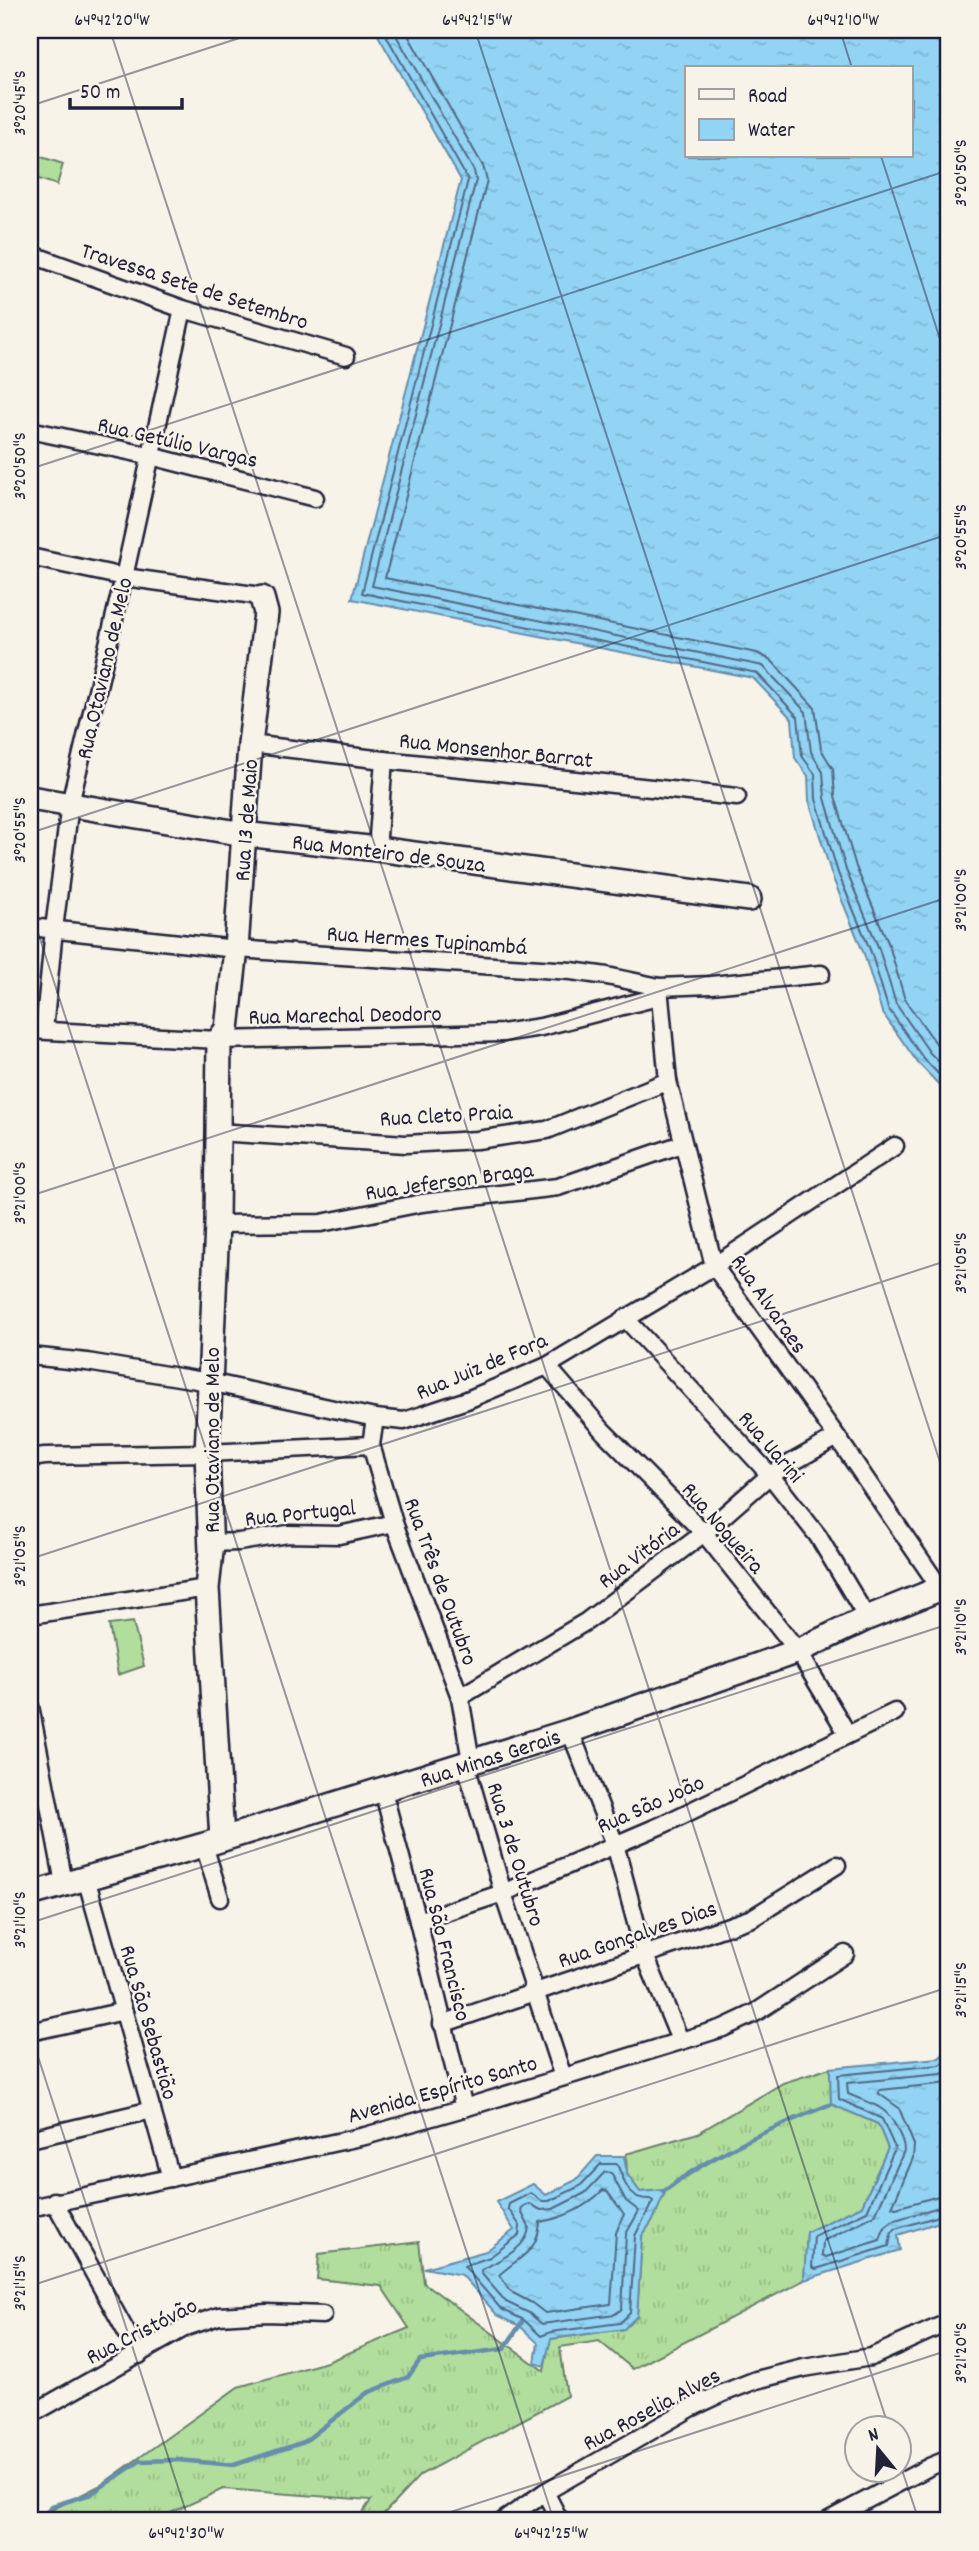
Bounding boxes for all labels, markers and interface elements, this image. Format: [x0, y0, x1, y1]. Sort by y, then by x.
text: 64°42'20"W [74, 9, 150, 34]
text: 64°42'15"W [442, 9, 513, 34]
text: 64°42'10"W [807, 9, 879, 34]
scale bar [70, 66, 182, 110]
legend [685, 66, 912, 158]
text: 3°20'45"S [9, 70, 34, 136]
text: 50 m [80, 79, 120, 109]
text: Road [748, 83, 787, 113]
text: Water [748, 117, 795, 147]
text: 3°20'50"S [950, 139, 975, 207]
street label: Travessa Sete de Setembro [76, 236, 312, 341]
street label: Rua Getúlio Vargas [94, 410, 261, 479]
text: 3°20'50"S [9, 432, 34, 500]
text: 3°20'55"S [950, 504, 975, 570]
street label: Rua Otaviano de Melo [69, 575, 143, 763]
street label: Rua Monsenhor Barrat [397, 726, 594, 779]
street label: Rua 13 de Maio [228, 758, 269, 883]
text: 3°20'55"S [9, 797, 34, 863]
street label: Rua Monteiro de Souza [290, 827, 488, 884]
text: 3°21'00"S [950, 868, 975, 932]
street label: Rua Hermes Tupinambá [325, 919, 529, 966]
street label: Rua Marechal Deodoro [248, 999, 442, 1036]
street label: Rua Cleto Praia [379, 1097, 515, 1137]
street label: Rua Jeferson Braga [363, 1155, 537, 1212]
text: 3°21'00"S [9, 1161, 34, 1225]
text: 3°21'05"S [950, 1232, 975, 1294]
street label: Rua Alvaraes [721, 1249, 814, 1361]
street label: Rua Juiz de Fora [412, 1325, 554, 1411]
street label: Rua Otaviano de Melo [198, 1347, 231, 1533]
street label: Rua Uarini [728, 1405, 810, 1492]
street label: Rua Nogueira [672, 1476, 771, 1583]
street label: Rua Portugal [243, 1493, 358, 1538]
street label: Rua Três de Outubro [393, 1494, 484, 1671]
street label: Rua Vitória [592, 1514, 689, 1598]
text: 3°21'05"S [9, 1525, 34, 1587]
text: 3°21'10"S [950, 1598, 975, 1656]
street label: Rua Minas Gerais [416, 1722, 566, 1799]
street label: Rua São João [592, 1768, 710, 1845]
street label: Rua 3 de Outubro [476, 1779, 551, 1931]
street label: Rua São Francisco [408, 1865, 478, 2025]
text: 3°21'10"S [9, 1891, 34, 1949]
street label: Rua Gonçalves Dias [554, 1894, 722, 1979]
street label: Rua São Sebastião [109, 1942, 184, 2104]
text: 3°21'15"S [950, 1962, 975, 2018]
street label: Avenida Espírito Santo [344, 2049, 542, 2134]
text: 3°21'15"S [9, 2255, 34, 2311]
street label: Rua Cristóvão [81, 2291, 204, 2375]
text: 3°21'20"S [950, 2322, 975, 2384]
street label: Rua Roselia Alves [578, 2361, 727, 2461]
north arrow [842, 2414, 912, 2484]
text: N [865, 2422, 882, 2450]
text: 64°42'30"W [148, 2522, 224, 2547]
text: 64°42'25"W [514, 2522, 589, 2547]

